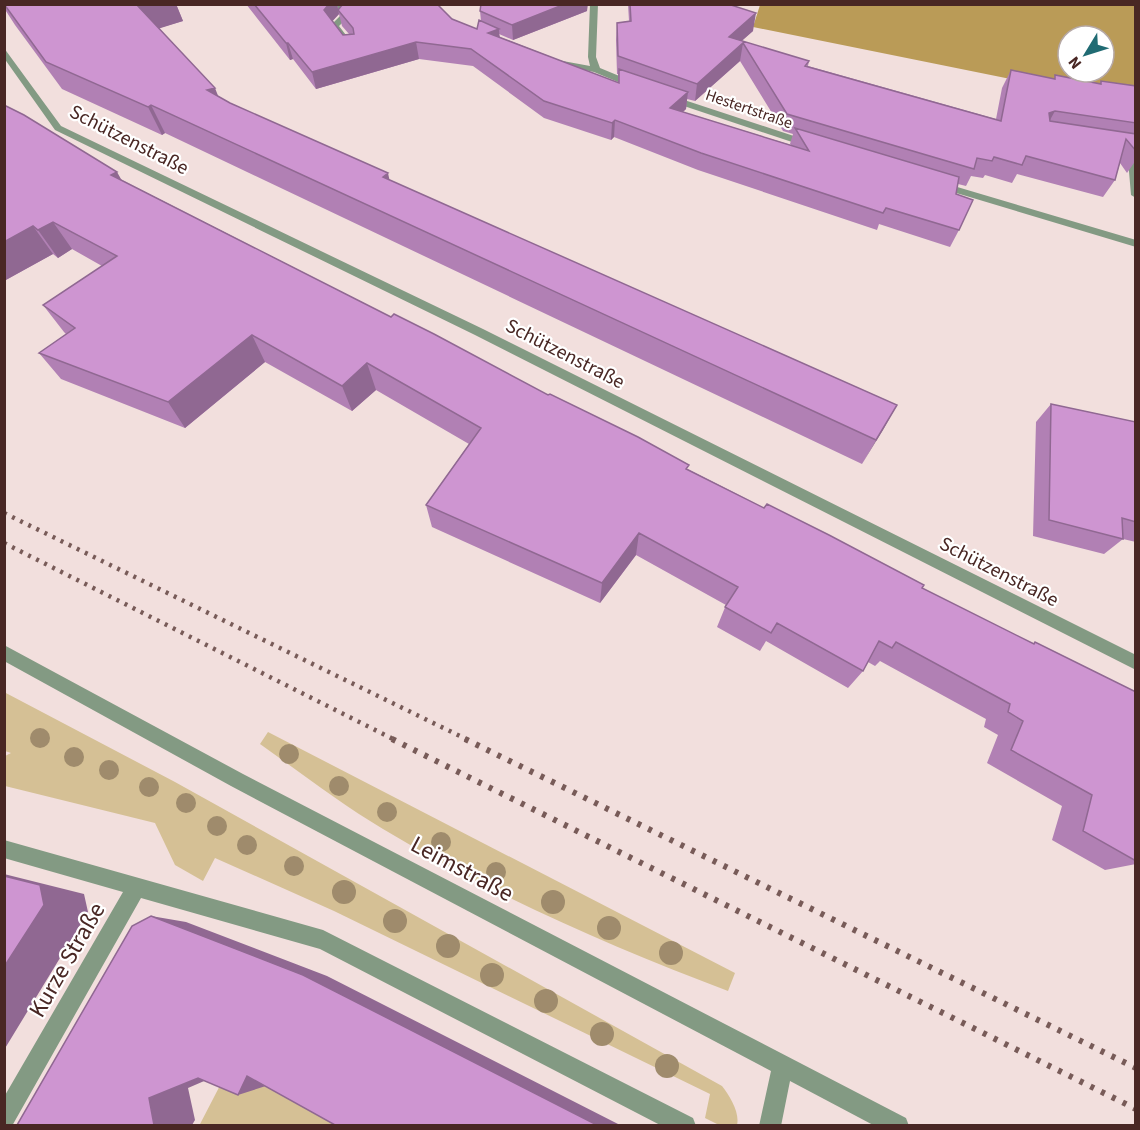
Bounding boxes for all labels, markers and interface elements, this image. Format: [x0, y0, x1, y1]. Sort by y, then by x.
north arrow [1056, 24, 1116, 84]
text: N [1063, 52, 1087, 74]
street label: Hestertstraße [702, 84, 796, 134]
street label: Schützenstraße [65, 98, 193, 182]
street label: Schützenstraße [501, 312, 629, 396]
street label: Schützenstraße [935, 530, 1063, 614]
street label: Leimstraße [404, 827, 520, 911]
street label: Kurze Straße [20, 896, 114, 1024]

